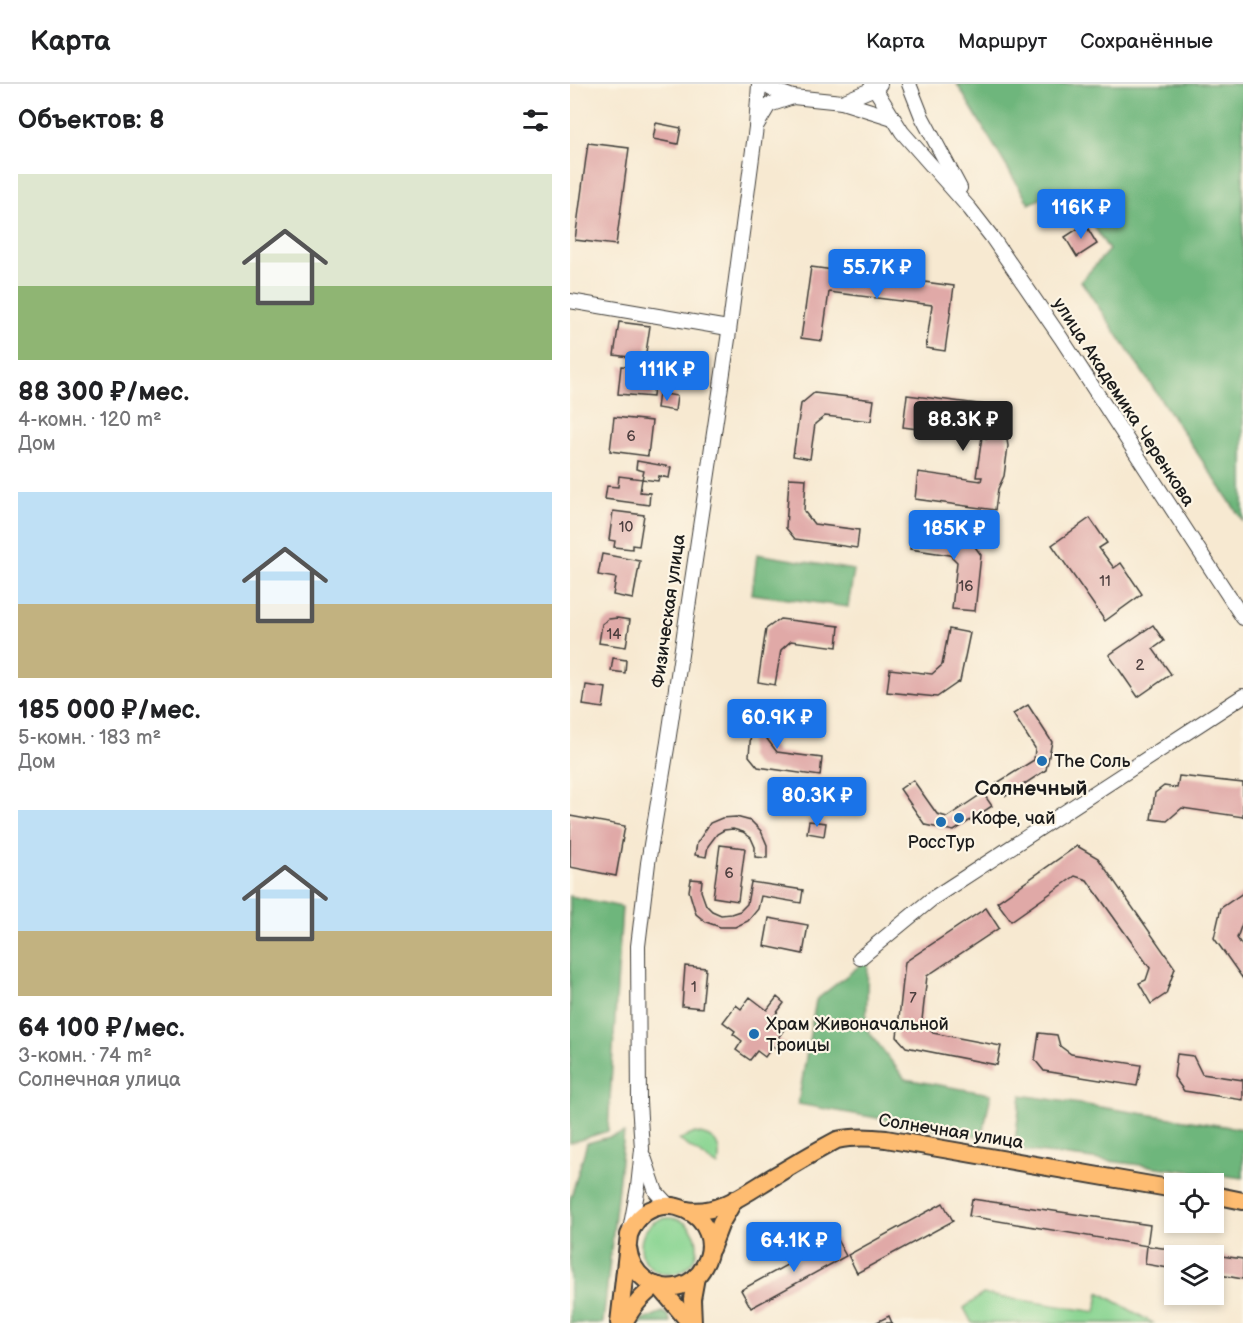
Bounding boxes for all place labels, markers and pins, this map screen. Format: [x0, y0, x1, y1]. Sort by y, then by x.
pin: 116K ₽ [1032, 189, 1130, 240]
pin: 55.7K ₽ [822, 249, 932, 300]
pin: 111K ₽ [618, 351, 716, 402]
pin: 88.3K ₽ [908, 401, 1018, 452]
pin: 185K ₽ [905, 510, 1003, 561]
pin: 60.9K ₽ [722, 699, 832, 750]
place label: The Соль [1054, 751, 1130, 772]
marker: The Соль [1035, 754, 1049, 768]
pin: 80.3K ₽ [762, 777, 872, 828]
place label: Кофе, чай [971, 808, 1055, 829]
marker: Кофе, чай [952, 811, 966, 825]
marker: РоссТур [934, 815, 948, 829]
place label: РоссТур [907, 832, 975, 853]
place label: Храм Живоначальной Троицы [766, 1014, 949, 1056]
marker: Храм Живоначальной Троицы [747, 1027, 761, 1041]
pin: 64.1K ₽ [739, 1222, 849, 1273]

